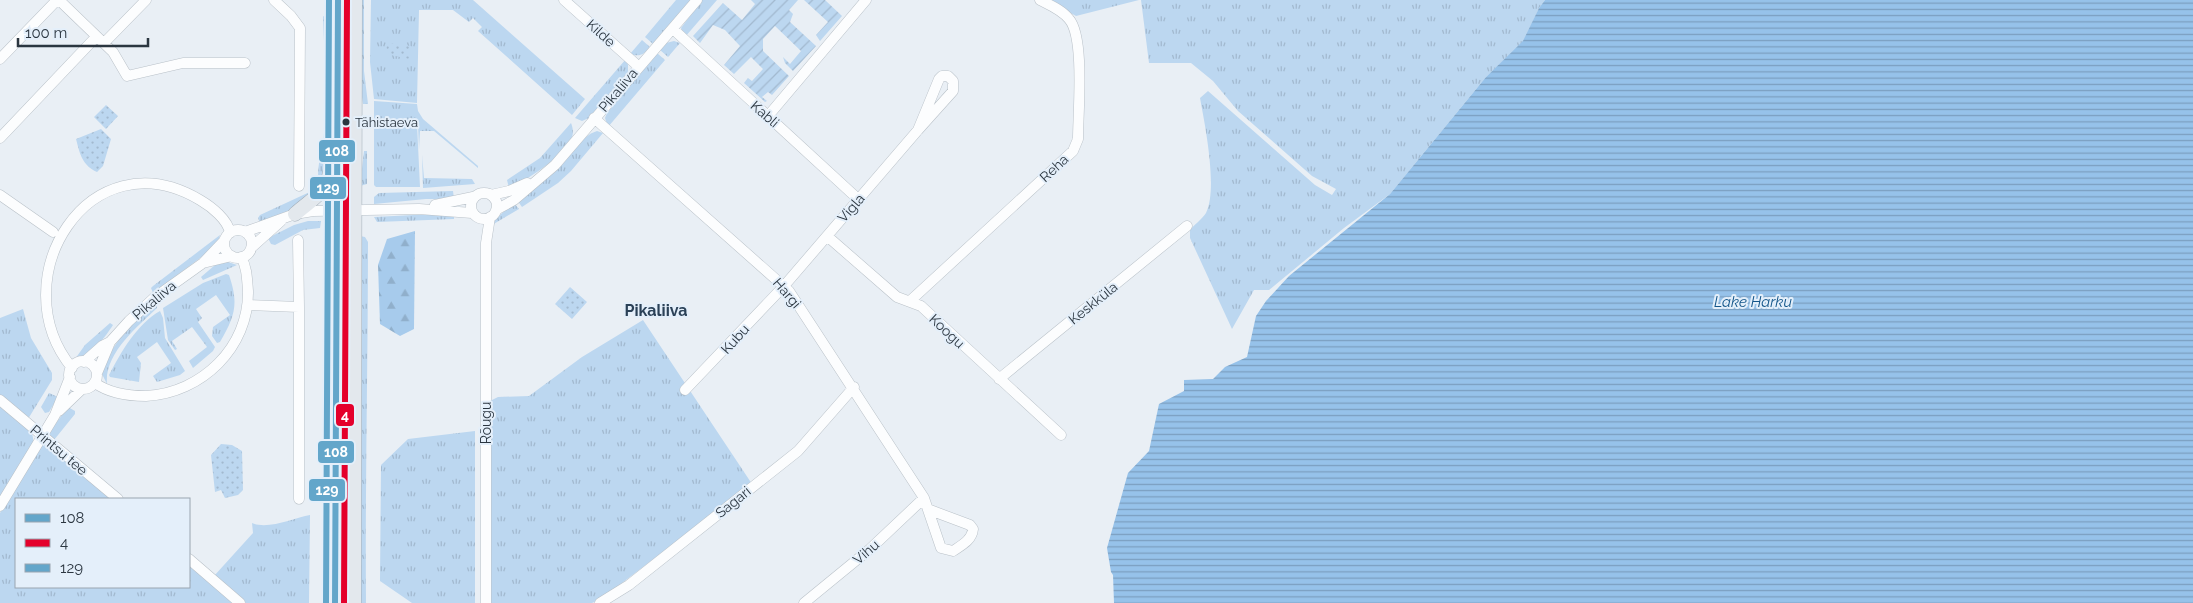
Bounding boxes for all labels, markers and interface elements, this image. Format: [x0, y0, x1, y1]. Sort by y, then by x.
scale bar [18, 15, 148, 47]
street label: Kilde [583, 16, 619, 50]
text: 100 m [25, 24, 67, 42]
street label: Pikaliiva [595, 65, 641, 115]
street label: Kabli [748, 97, 782, 131]
place label: Tähistaeva [355, 115, 418, 130]
marker: Tähistaeva [341, 117, 351, 127]
line badge: 108 [318, 139, 356, 163]
text: 108 [325, 143, 349, 159]
street label: Reha [1036, 151, 1072, 185]
line badge: 129 [309, 176, 347, 200]
text: 129 [316, 180, 340, 196]
street label: Vigla [834, 190, 868, 226]
street label: Hargi [770, 275, 804, 311]
street label: Pikaliiva [129, 277, 179, 323]
street label: Keskküla [1065, 278, 1121, 328]
water label: Lake Harku [1714, 293, 1792, 311]
district label: Pikaliiva [624, 301, 688, 320]
street label: Koogu [926, 311, 968, 351]
street label: Kubu [718, 321, 752, 357]
street label: Rõugu [478, 402, 494, 444]
line badge: 4 [335, 403, 355, 427]
text: 4 [341, 407, 349, 423]
street label: Printsu tee [27, 422, 91, 478]
line badge: 108 [317, 440, 355, 464]
text: 108 [324, 444, 348, 460]
line badge: 129 [308, 478, 346, 502]
text: 129 [315, 482, 339, 498]
street label: Sagari [712, 483, 754, 521]
legend [15, 498, 190, 588]
text: 108 [60, 509, 85, 527]
text: 4 [60, 534, 68, 552]
street label: Vihu [850, 536, 882, 568]
text: 129 [60, 559, 83, 577]

